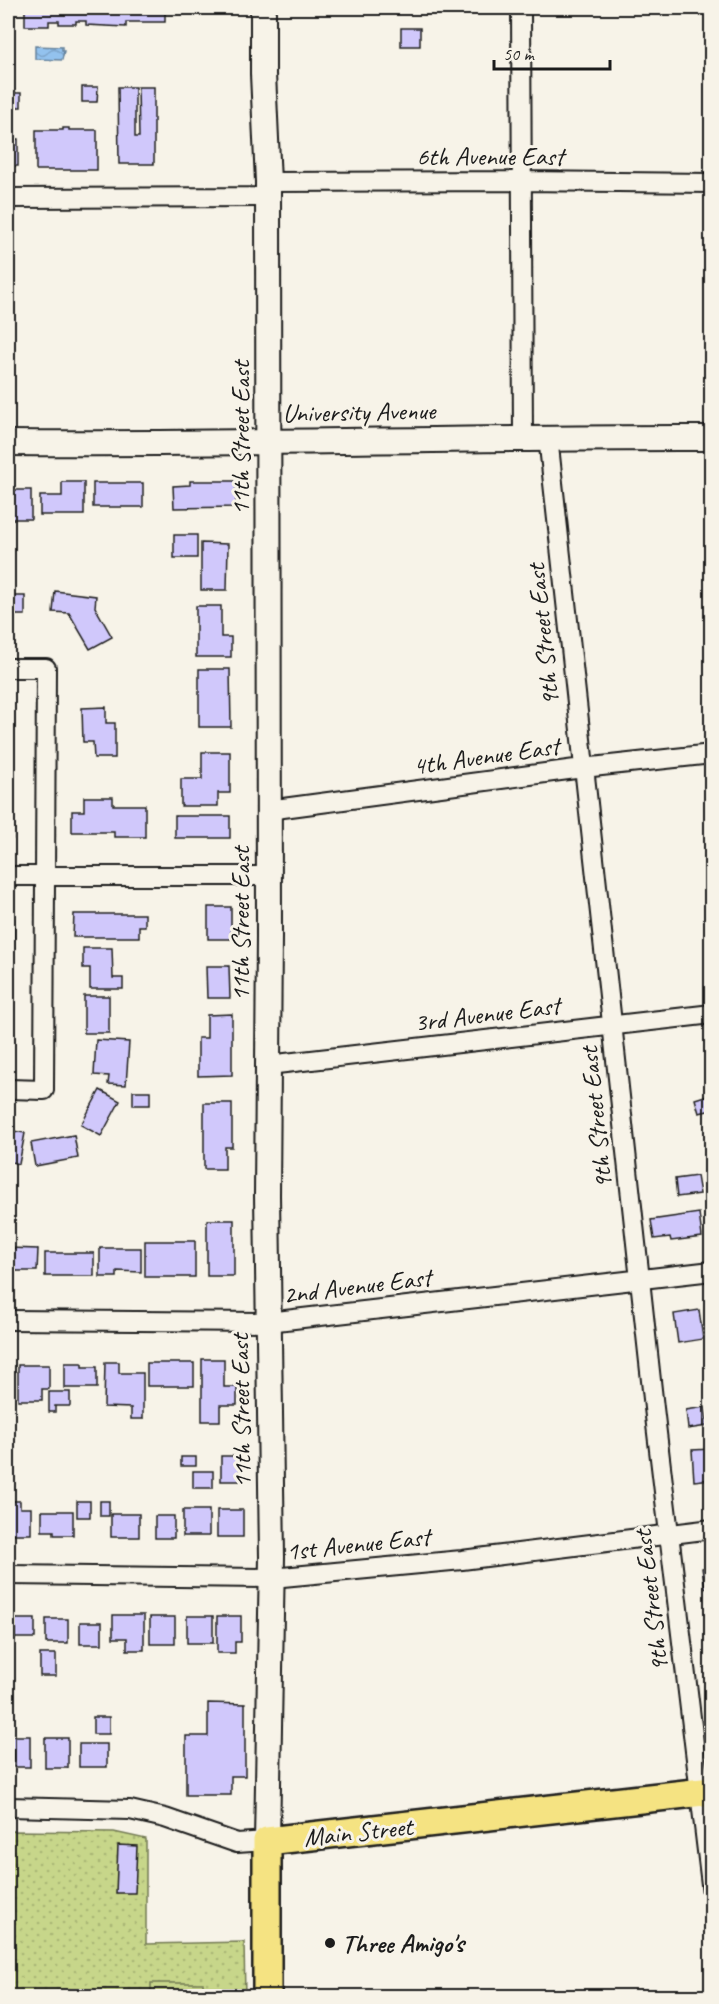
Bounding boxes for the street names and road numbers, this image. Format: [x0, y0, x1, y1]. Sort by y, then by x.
street label: 6th Avenue East [416, 140, 567, 173]
street label: 11th Street East [224, 358, 257, 515]
street label: University Avenue [282, 394, 437, 430]
street label: 9th Street East [519, 560, 567, 708]
street label: 4th Avenue East [411, 729, 565, 783]
street label: 11th Street East [224, 844, 257, 1001]
street label: 3rd Avenue East [412, 988, 565, 1039]
street label: 9th Street East [572, 1043, 620, 1191]
street label: 2nd Avenue East [281, 1260, 436, 1311]
street label: 11th Street East [223, 1331, 259, 1488]
street label: 1st Avenue East [285, 1520, 435, 1568]
street label: 9th Street East [626, 1526, 676, 1674]
street label: Main Street [302, 1810, 416, 1854]

